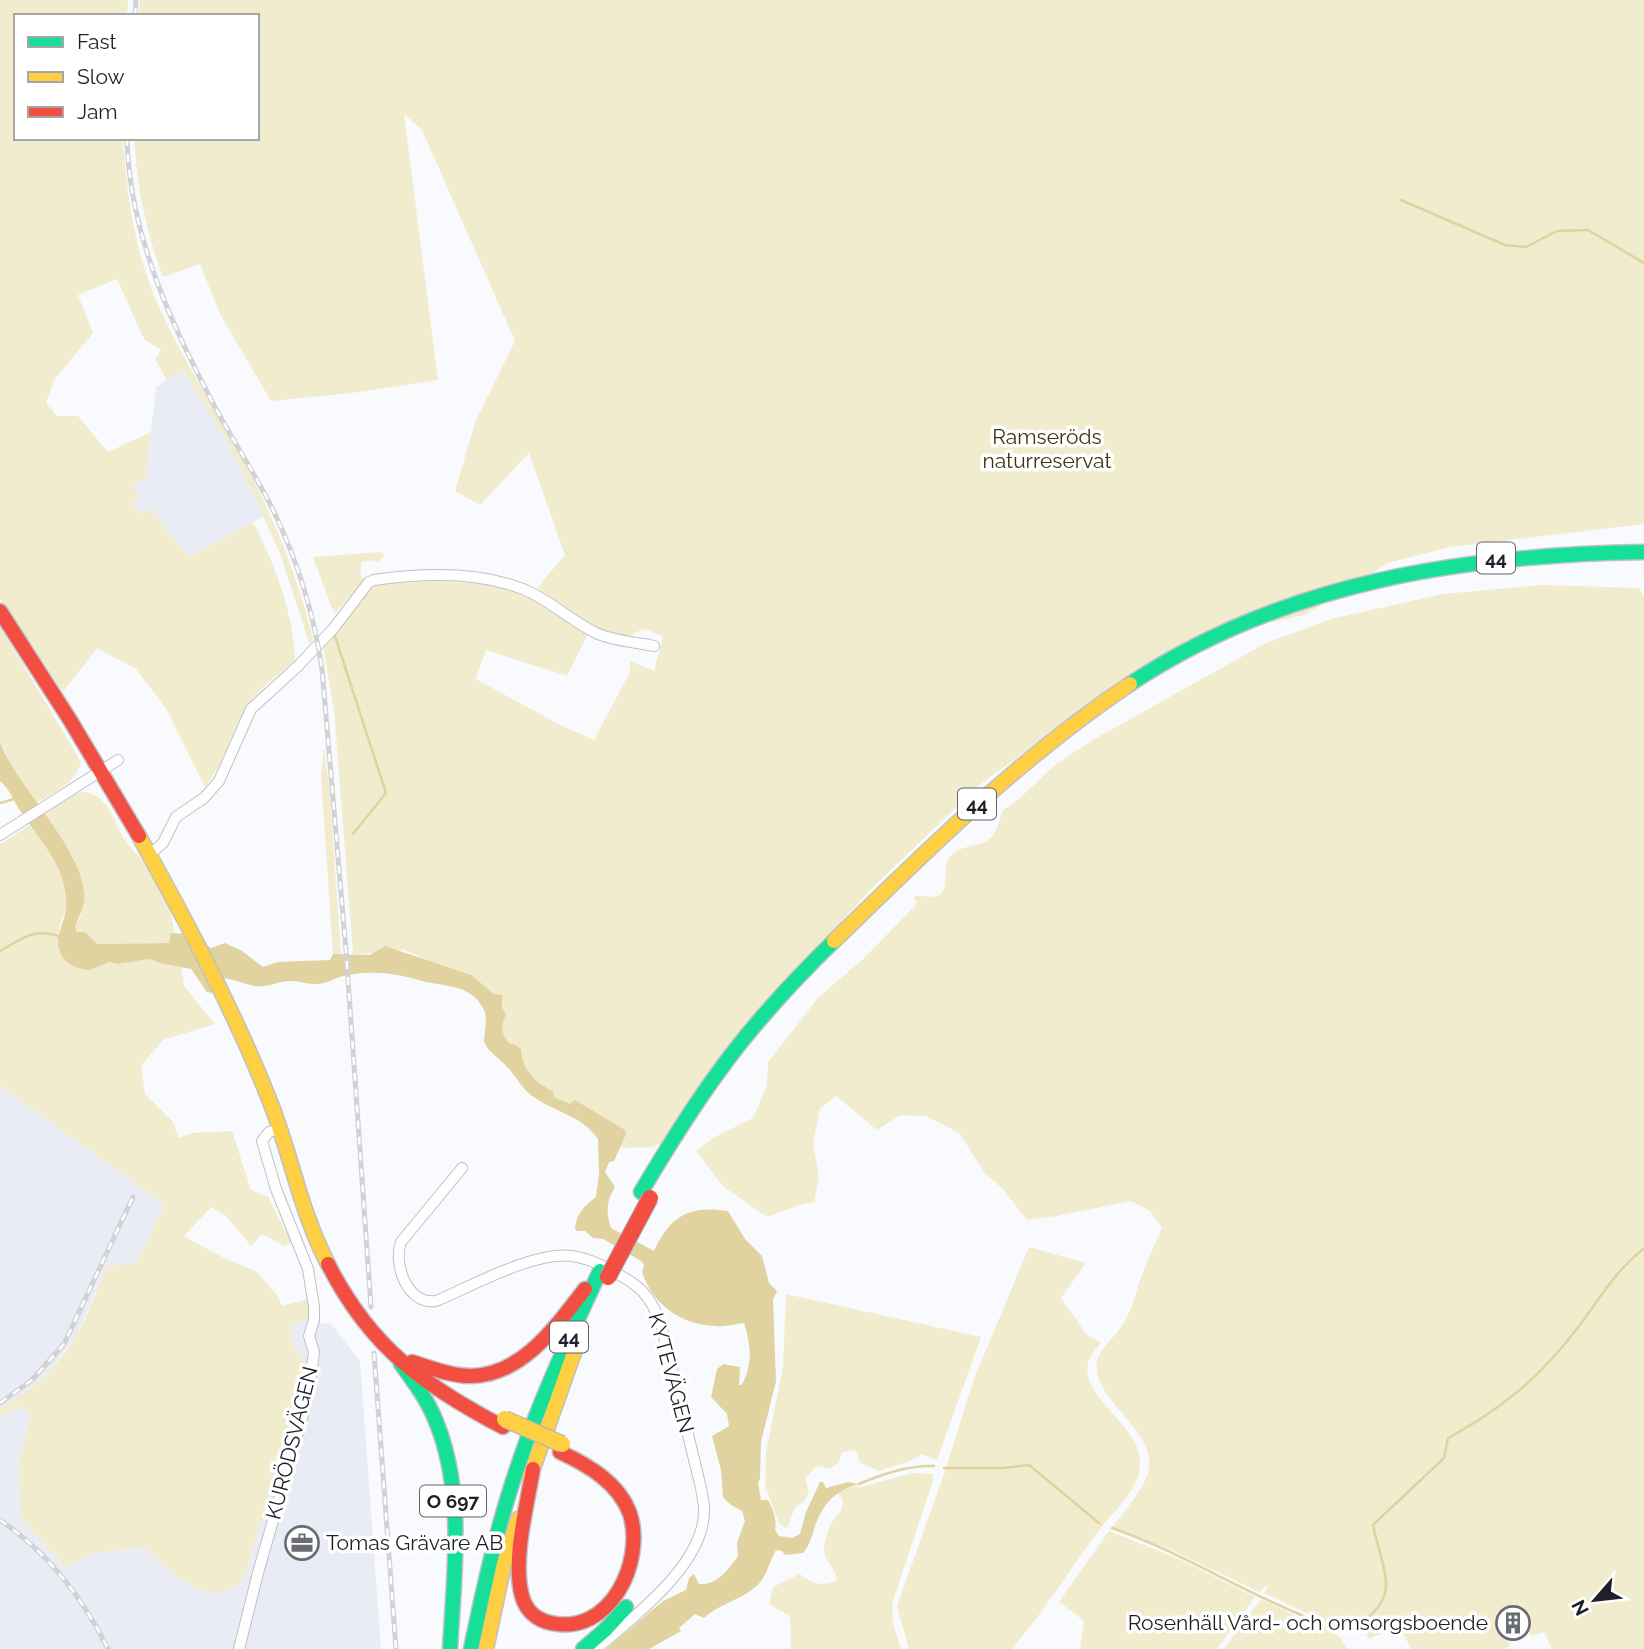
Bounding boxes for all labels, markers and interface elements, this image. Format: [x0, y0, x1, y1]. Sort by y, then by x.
legend [14, 14, 259, 140]
text: Fast [77, 29, 117, 54]
text: Slow [77, 64, 125, 89]
text: Jam [77, 99, 118, 124]
park label: Ramseröds naturreservat [983, 424, 1112, 473]
road number: 44 [1477, 542, 1515, 573]
road number: 44 [958, 789, 996, 820]
street label: KYTEVÄGEN [643, 1310, 700, 1436]
road number: 44 [550, 1322, 588, 1352]
street label: KURÖDSVÄGEN [260, 1364, 323, 1522]
road number: O 697 [420, 1485, 486, 1516]
office icon: Tomas Grävare AB [283, 1524, 321, 1562]
place label: Tomas Grävare AB [326, 1530, 503, 1555]
north arrow [1560, 1565, 1630, 1635]
text: N [1567, 1596, 1593, 1620]
building icon: Rosenhäll Vård- och omsorgsboende [1494, 1604, 1532, 1642]
place label: Rosenhäll Vård- och omsorgsboende [1128, 1610, 1488, 1635]

